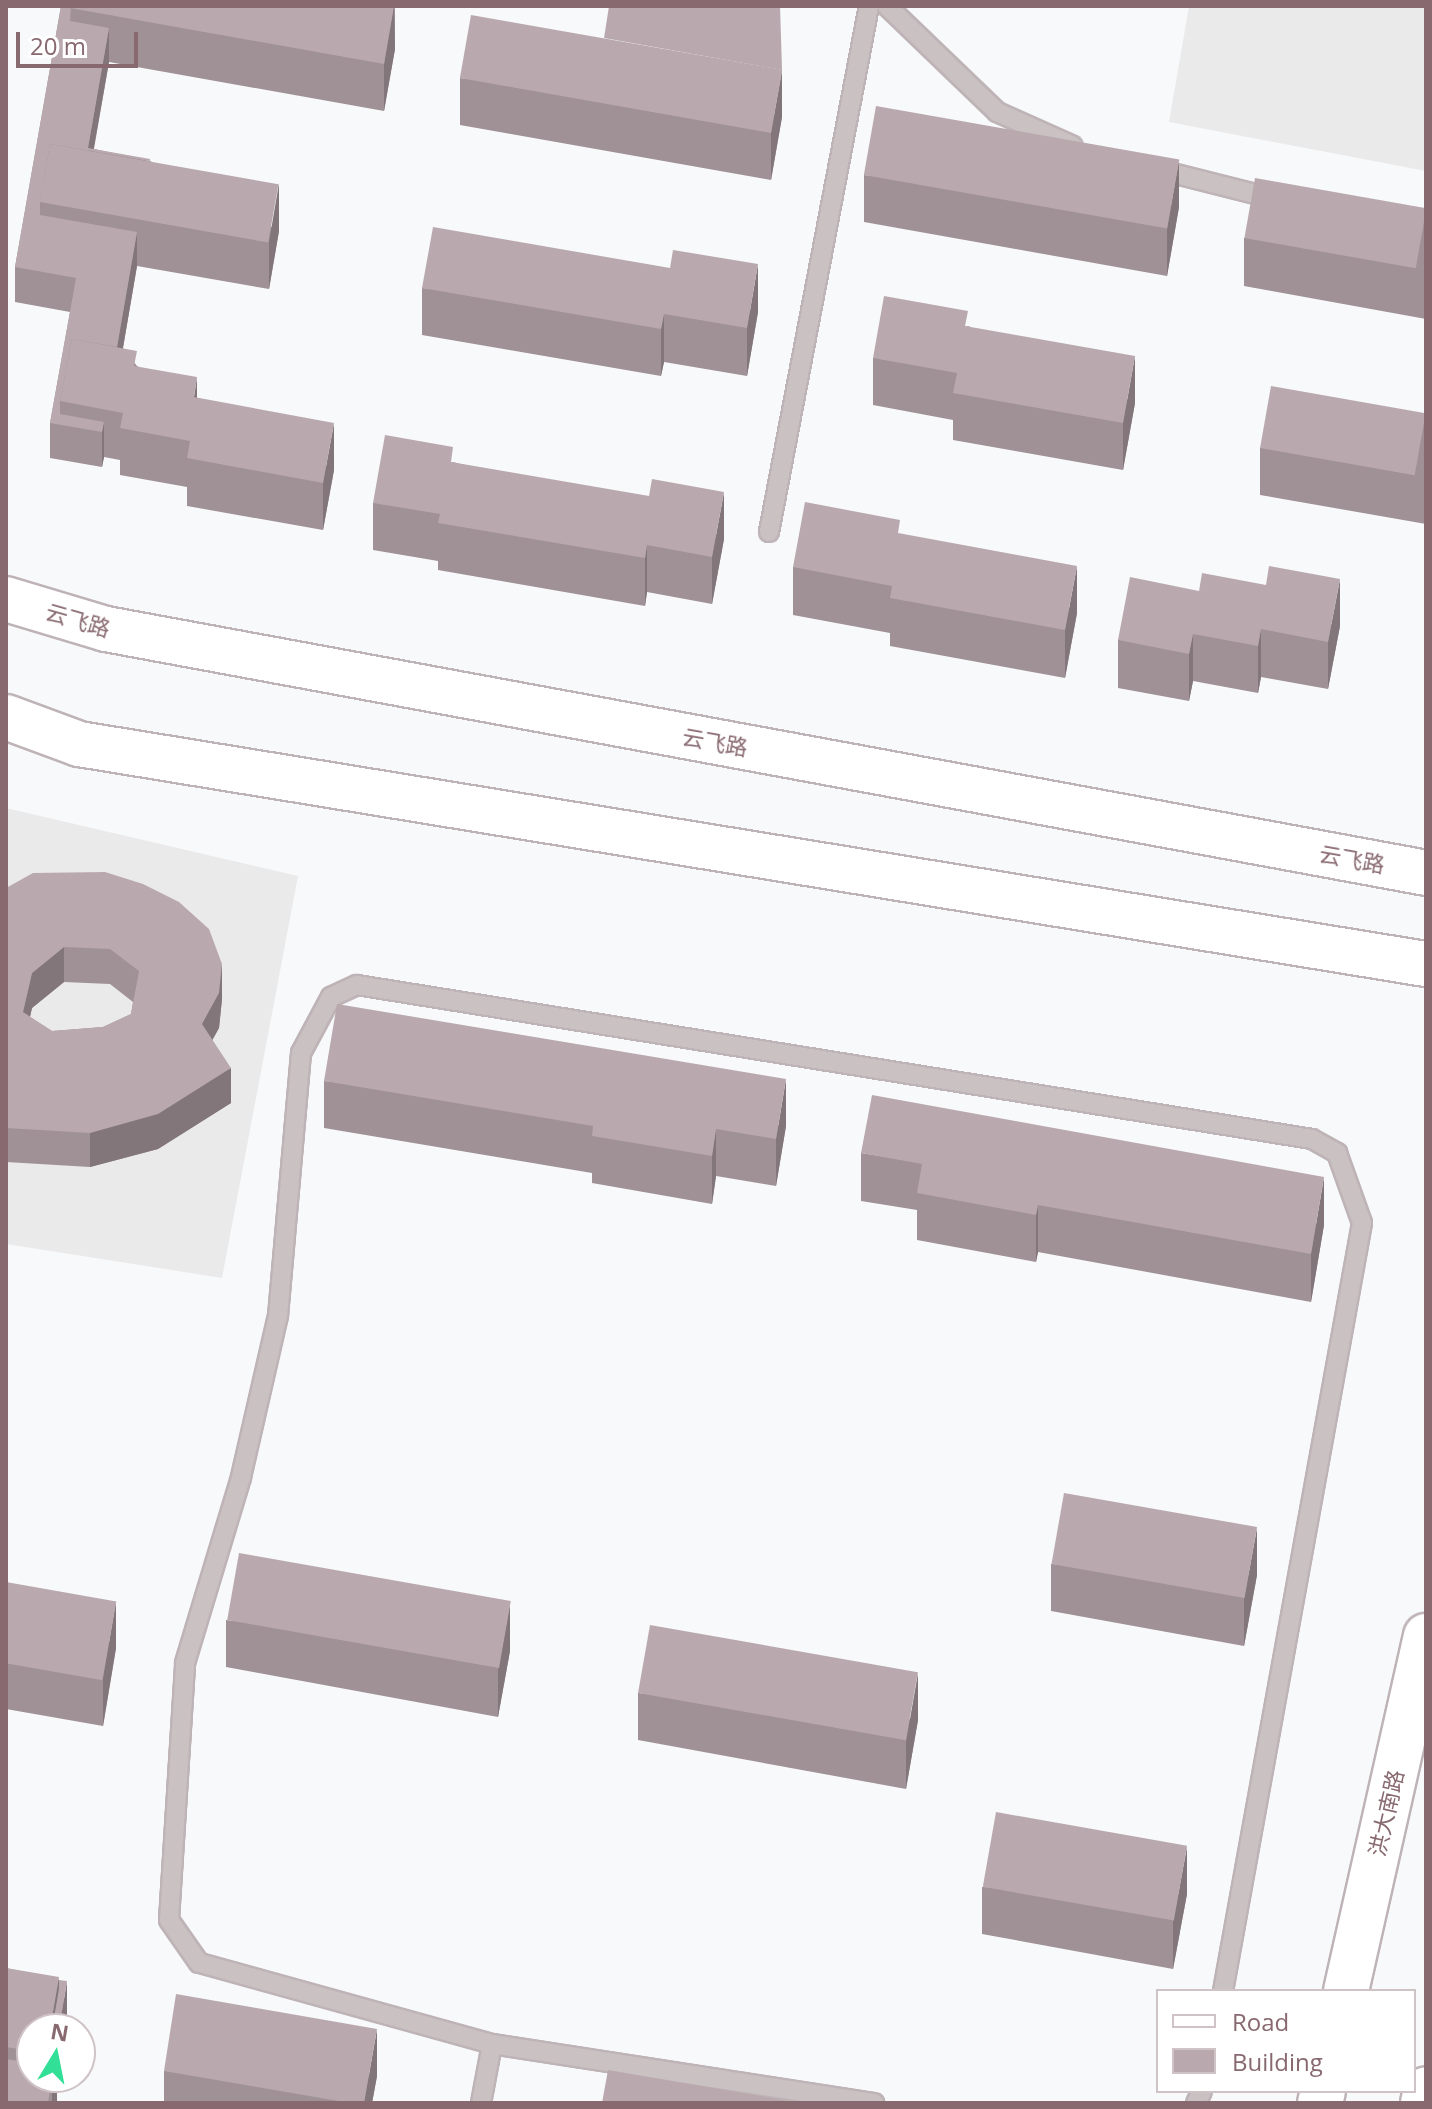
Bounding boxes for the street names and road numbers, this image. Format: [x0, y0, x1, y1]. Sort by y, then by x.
street label: 云飞路 [43, 598, 113, 642]
street label: 云飞路 [680, 723, 750, 761]
street label: 云飞路 [1317, 840, 1387, 878]
street label: 洪大南路 [1363, 1767, 1409, 1859]

